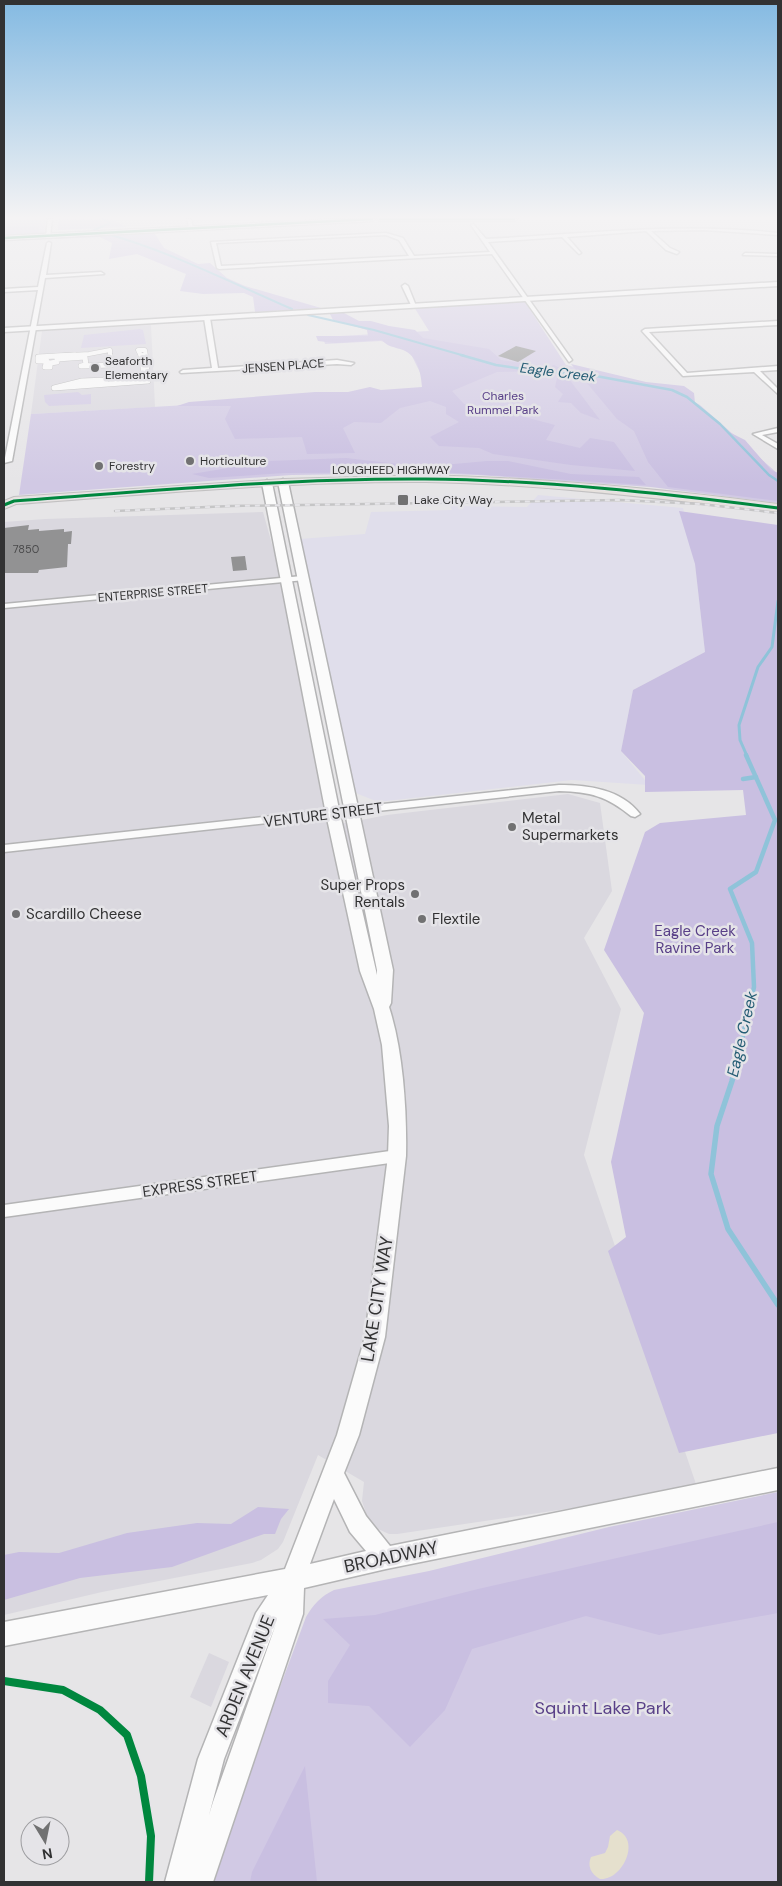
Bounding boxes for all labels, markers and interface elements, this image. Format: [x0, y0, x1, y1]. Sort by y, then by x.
place label: Seaforth Elementary [105, 353, 168, 383]
street label: JENSEN PLACE [241, 355, 325, 377]
water label: Eagle Creek [519, 358, 598, 386]
marker: Seaforth Elementary [89, 362, 101, 374]
park label: Charles Rummel Park [467, 388, 539, 418]
place label: Horticulture [200, 453, 267, 469]
marker: Horticulture [184, 455, 196, 467]
place label: Forestry [109, 458, 155, 474]
marker: Forestry [93, 460, 105, 472]
street label: LOUGHEED HIGHWAY [332, 462, 450, 478]
place label: Lake City Way [414, 492, 493, 508]
marker: Lake City Way [396, 493, 410, 507]
house number: 7850 [13, 542, 39, 556]
street label: ENTERPRISE STREET [97, 580, 209, 606]
street label: VENTURE STREET [262, 798, 384, 832]
place label: Metal Supermarkets [522, 808, 619, 845]
marker: Metal Supermarkets [506, 821, 518, 833]
place label: Super Props Rentals [320, 875, 405, 912]
marker: Super Props Rentals [409, 888, 421, 900]
place label: Scardillo Cheese [26, 904, 142, 924]
marker: Scardillo Cheese [10, 908, 22, 920]
place label: Flextile [432, 909, 480, 929]
marker: Flextile [416, 913, 428, 925]
park label: Eagle Creek Ravine Park [654, 921, 736, 958]
water label: Eagle Creek [722, 988, 762, 1079]
street label: EXPRESS STREET [141, 1166, 259, 1202]
street label: LAKE CITY WAY [355, 1234, 399, 1363]
street label: BROADWAY [342, 1535, 441, 1579]
street label: ARDEN AVENUE [210, 1612, 280, 1740]
park label: Squint Lake Park [535, 1696, 671, 1720]
north arrow [20, 1816, 70, 1866]
text: N [41, 1844, 54, 1864]

